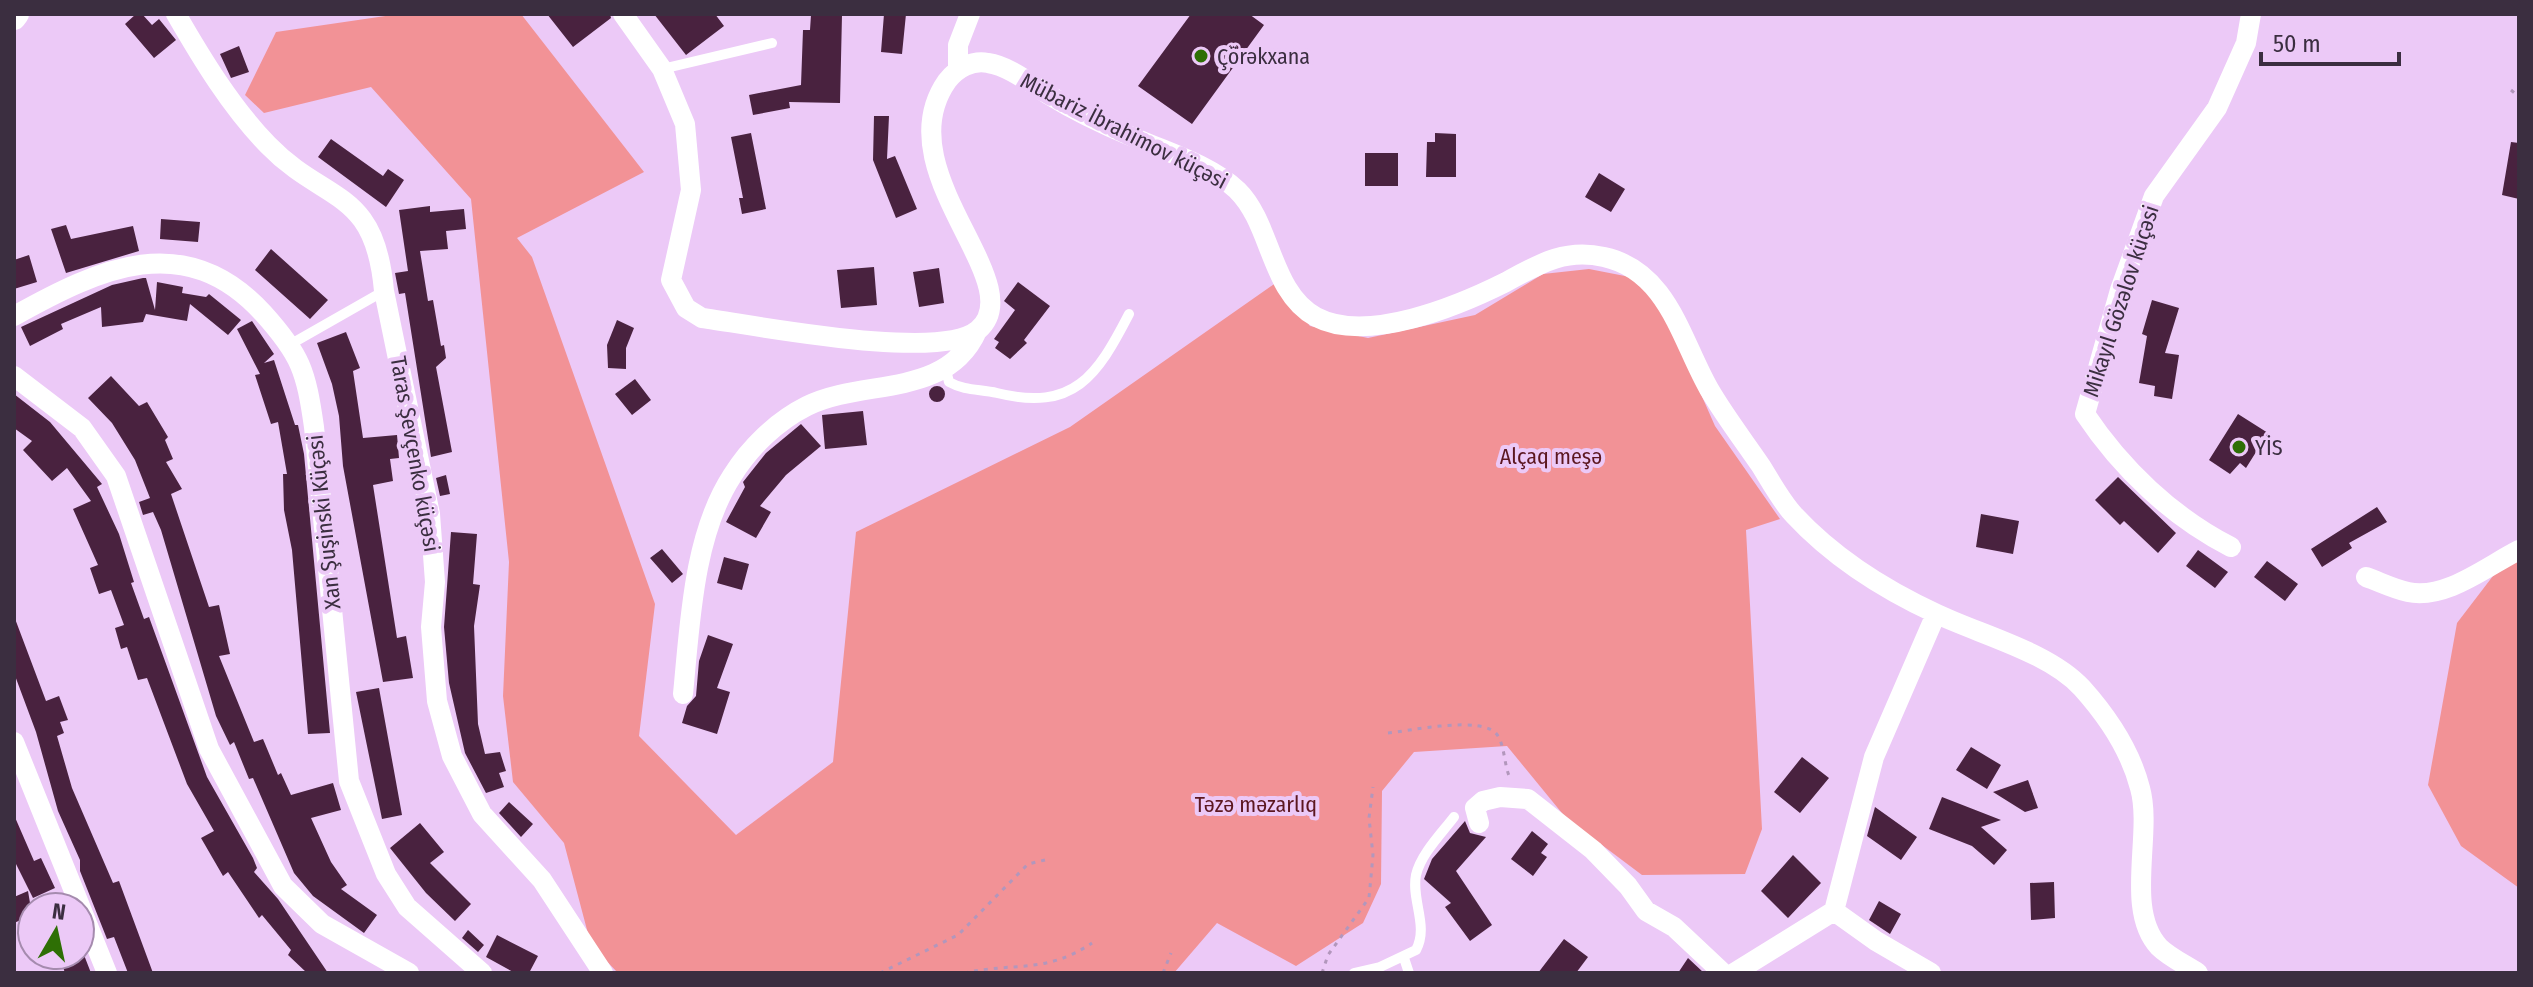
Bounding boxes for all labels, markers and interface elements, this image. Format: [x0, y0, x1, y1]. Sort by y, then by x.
scale bar [2261, 16, 2399, 66]
text: 50 m [2273, 30, 2321, 58]
place label: Çörəkxana [1217, 43, 1310, 71]
marker: Çörəkxana [1192, 47, 1210, 65]
street label: Mübariz İbrahimov küçəsi [1016, 67, 1232, 195]
street label: Mikayıl Gözəlov küçəsi [2077, 202, 2165, 400]
street label: Taras Şevçenko küçəsi [384, 354, 446, 554]
street label: Xan Şuşinski Küçəsi [301, 433, 347, 611]
place label: YİS [2255, 434, 2283, 461]
marker: YİS [2230, 438, 2248, 456]
park label: Alçaq meşə [1500, 443, 1602, 470]
park label: Təzə məzarlıq [1195, 791, 1317, 818]
north arrow [16, 891, 96, 971]
text: N [50, 897, 68, 926]

